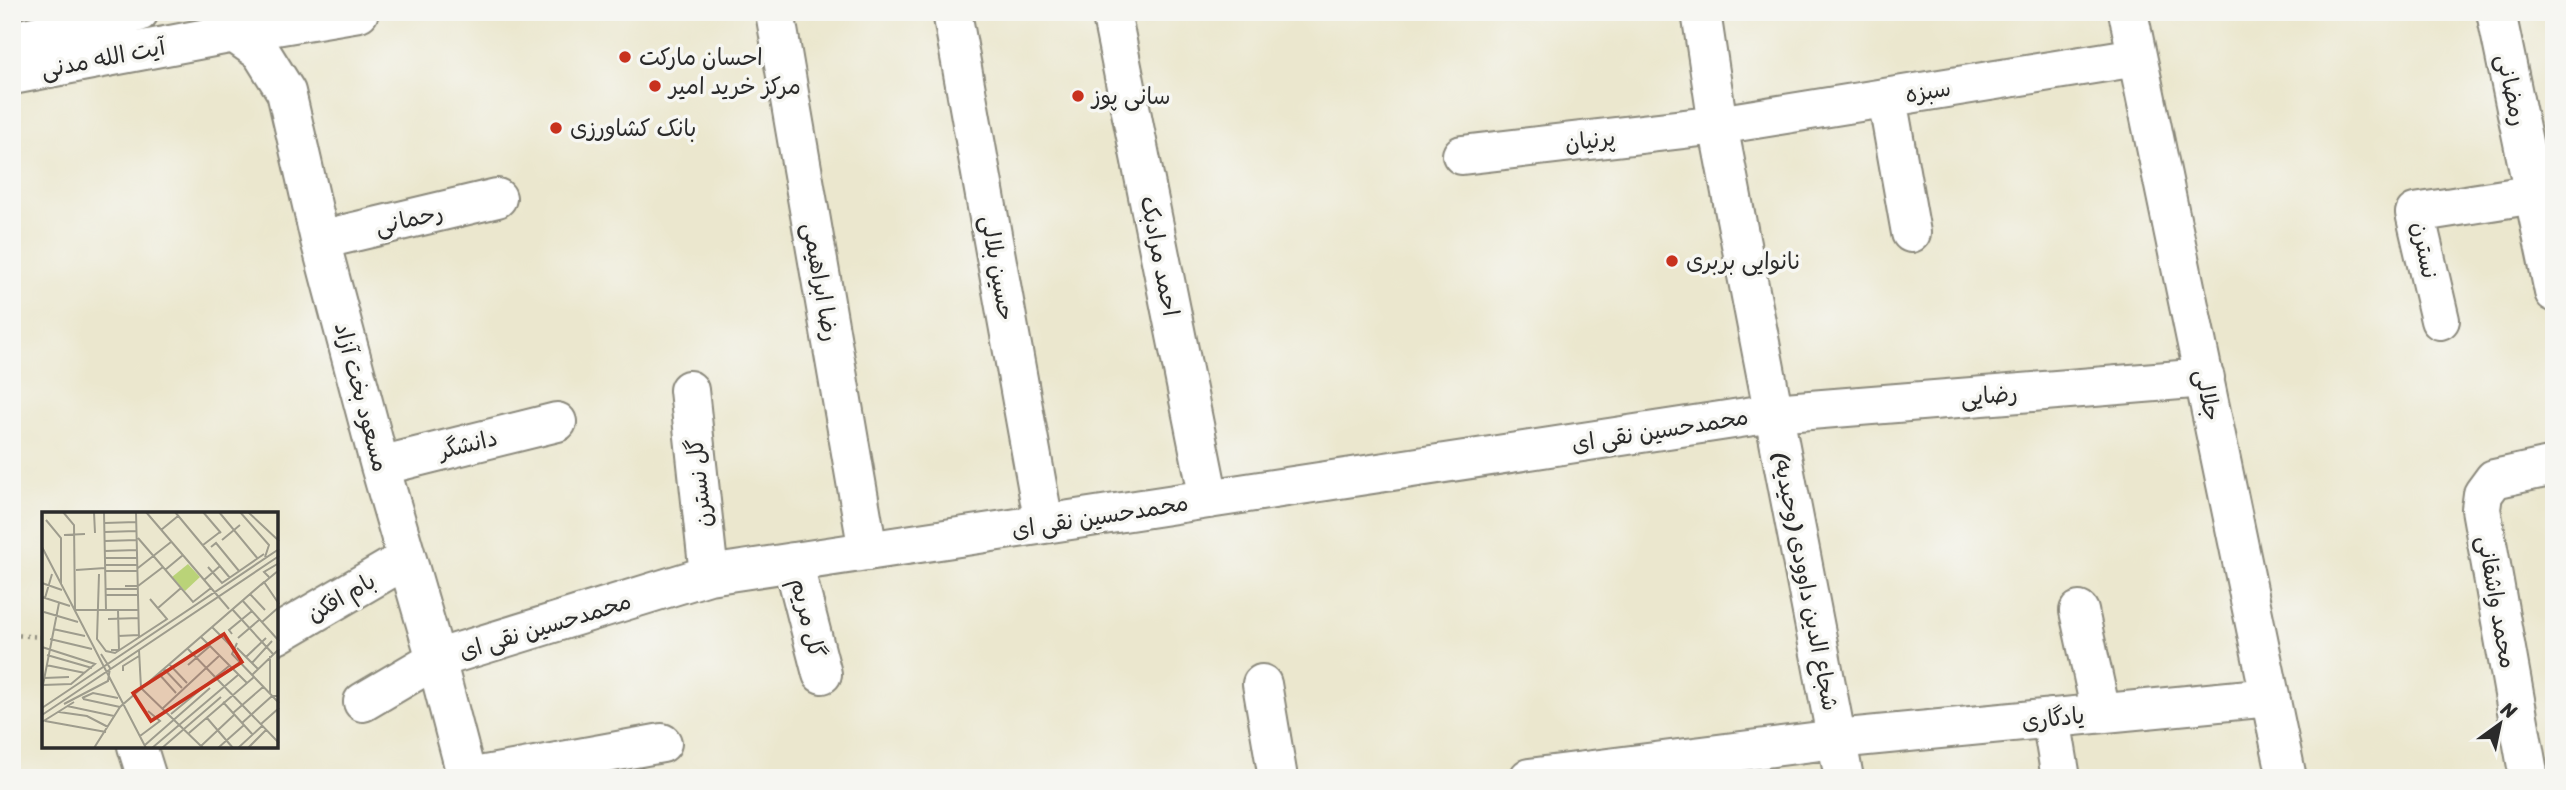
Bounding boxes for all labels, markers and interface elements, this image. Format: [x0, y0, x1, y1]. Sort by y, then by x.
street label: آیت الله مدنی [37, 26, 170, 91]
place label: احسان مارکت [639, 37, 763, 78]
marker: احسان مارکت [617, 49, 633, 65]
street label: رمضانی [2484, 50, 2539, 130]
place label: مرکز خرید امیر [667, 66, 801, 107]
street label: سبزه [1902, 68, 1954, 115]
place label: سانی پوز [1090, 76, 1171, 117]
marker: مرکز خرید امیر [647, 78, 663, 94]
marker: سانی پوز [1070, 88, 1086, 104]
place label: بانک کشاورزی [570, 108, 696, 149]
street label: پرنیان [1562, 117, 1618, 164]
marker: بانک کشاورزی [548, 120, 564, 136]
street label: رحمانی [371, 192, 447, 247]
street label: احمد مرادبک [1128, 192, 1191, 320]
street label: حسین بلالی [968, 212, 1027, 324]
street label: نسترن [2399, 218, 2450, 282]
street label: رضا ابراهیمی [790, 219, 851, 345]
place label: نانوایی بربری [1686, 241, 1801, 282]
marker: نانوایی بربری [1664, 253, 1680, 269]
street label: مسعود بخت آزاد [322, 318, 401, 477]
street label: جلالی [2182, 365, 2233, 425]
street label: رضایی [1959, 373, 2019, 418]
street label: محمدحسین نقی ای [1569, 396, 1752, 465]
street label: دانشگر [432, 417, 502, 472]
street label: گل نسترن [674, 436, 725, 530]
street label: شجاع الدین داوودی (وحیدیه) [1760, 448, 1851, 714]
street label: محمدحسین نقی ای [1009, 482, 1192, 551]
inset map [42, 512, 278, 748]
street label: محمد واشقانی [2465, 532, 2528, 672]
street label: بام افکن [299, 561, 384, 634]
street label: گل مریم [778, 574, 837, 663]
street label: محمدحسین نقی ای [454, 581, 637, 672]
north arrow [2464, 688, 2534, 758]
text: N [2494, 692, 2524, 728]
street label: یادگاری [2019, 695, 2087, 742]

